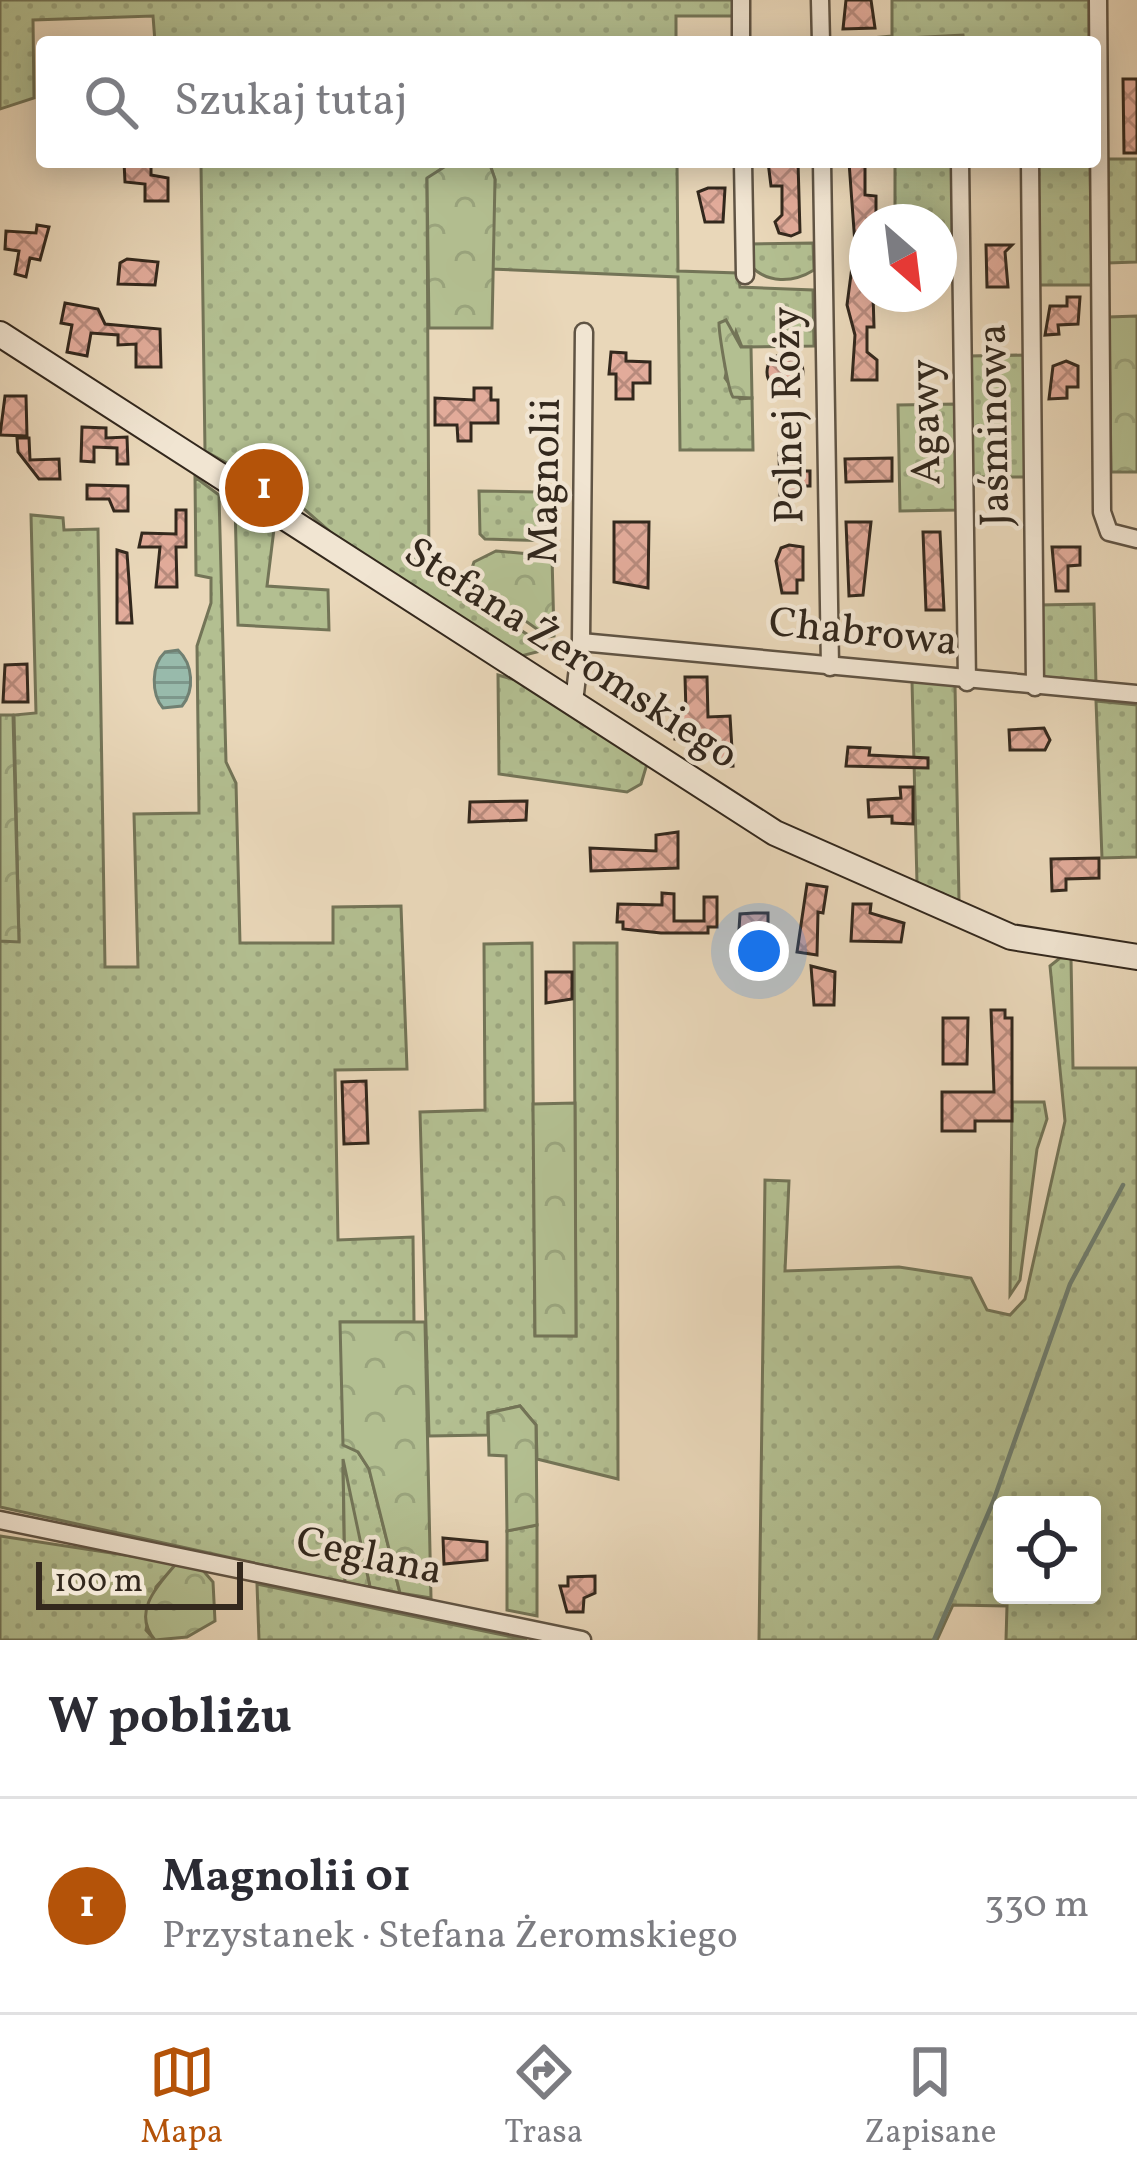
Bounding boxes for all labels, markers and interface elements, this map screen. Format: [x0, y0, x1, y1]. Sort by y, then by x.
search box [36, 36, 1101, 168]
icon: search [78, 69, 144, 135]
text: Szukaj tutaj [174, 71, 408, 134]
north arrow [849, 204, 957, 312]
street label: Polnej Róży [759, 306, 821, 524]
street label: Jaśminowa [965, 323, 1027, 527]
street label: Agawy [897, 358, 959, 485]
street label: Magnolii [516, 397, 578, 565]
pin: 1 [225, 443, 303, 533]
street label: Stefana Żeromskiego [391, 525, 749, 785]
street label: Chabrowa [766, 595, 960, 673]
your location [729, 921, 789, 981]
map controls [993, 1496, 1101, 1604]
button: locate [993, 1496, 1101, 1604]
street label: Ceglana [290, 1514, 448, 1602]
scale bar [36, 1556, 243, 1609]
text: 100 m [54, 1560, 143, 1606]
text: W pobliżu [48, 1683, 292, 1754]
text: Magnolii 01 [162, 1847, 411, 1910]
text: 1 [79, 1879, 95, 1933]
text: 330 m [984, 1879, 1089, 1933]
text: Przystanek · Stefana Żeromskiego [162, 1910, 738, 1964]
tab: Mapa [141, 2039, 223, 2157]
tab: Trasa [504, 2039, 583, 2157]
tab: Zapisane [864, 2039, 996, 2157]

